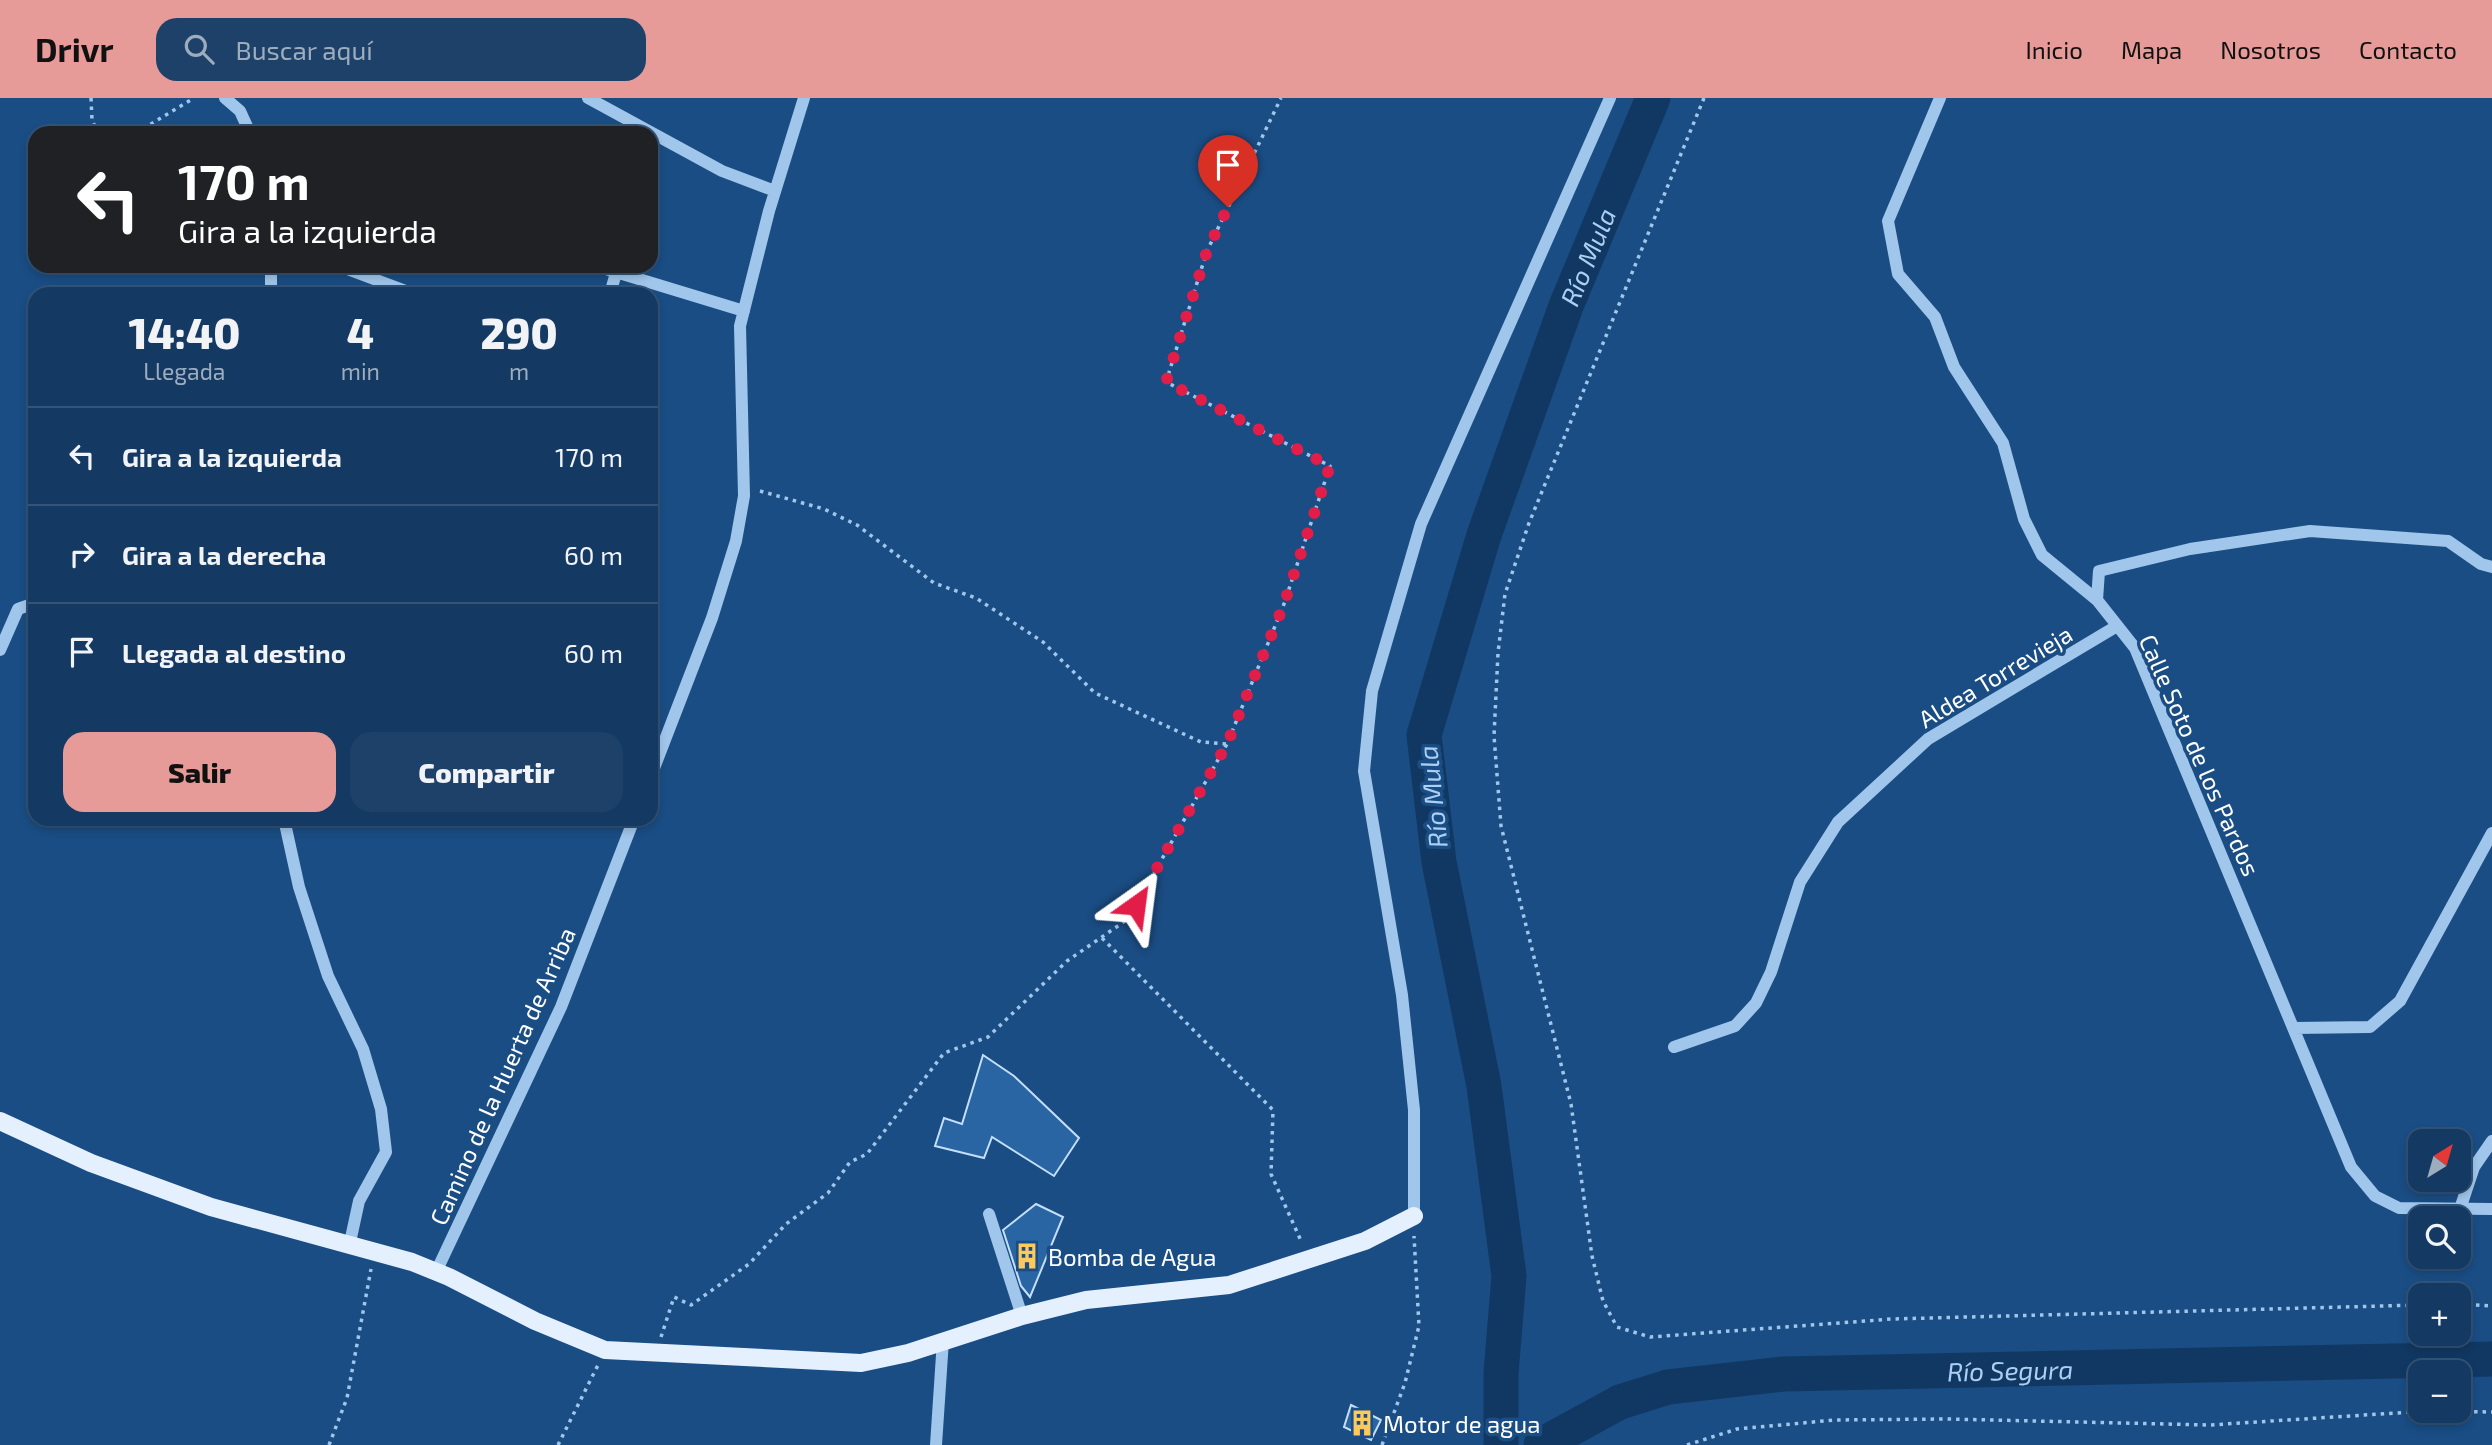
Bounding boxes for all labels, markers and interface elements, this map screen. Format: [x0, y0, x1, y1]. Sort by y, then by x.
search box [156, 18, 646, 81]
text: Drivr [35, 29, 114, 69]
icon: search [180, 30, 218, 68]
text: Buscar aquí [236, 34, 373, 65]
text: Inicio [2025, 35, 2083, 64]
text: Mapa [2121, 35, 2182, 64]
text: Nosotros [2220, 35, 2321, 64]
text: Contacto [2359, 35, 2457, 64]
pin [1198, 135, 1258, 207]
icon: arrive [1209, 146, 1247, 184]
text: 170 m [178, 151, 310, 210]
icon: left [63, 154, 154, 245]
water label: Río Mula [1553, 203, 1621, 310]
text: Gira a la izquierda [178, 211, 437, 249]
text: 14:40 [128, 307, 240, 357]
text: 4 [347, 307, 374, 357]
text: 290 [480, 307, 558, 357]
text: Llegada [143, 357, 225, 385]
text: min [341, 357, 380, 385]
text: m [509, 357, 529, 385]
icon: left [63, 437, 101, 475]
text: Gira a la izquierda [122, 441, 342, 472]
text: 170 m [555, 441, 623, 472]
icon: right [63, 535, 101, 573]
text: Gira a la derecha [122, 539, 326, 570]
text: 60 m [564, 539, 623, 570]
street label: Aldea Torrevieja [1913, 619, 2077, 733]
street label: Calle Soto de los Pardos [2134, 630, 2266, 880]
icon: arrive [63, 633, 101, 671]
text: Llegada al destino [122, 637, 346, 668]
text: 60 m [564, 637, 623, 668]
button: Salir [63, 732, 336, 812]
button: Compartir [350, 732, 623, 812]
water label: Río Mula [1411, 744, 1453, 850]
position arrow [1099, 868, 1173, 942]
street label: Camino de la Huerta de Arriba [423, 923, 581, 1229]
north arrow [2408, 1129, 2471, 1192]
map controls [2408, 1129, 2471, 1423]
button: search [2408, 1206, 2471, 1269]
building icon: Bomba de Agua [1012, 1241, 1042, 1271]
place label: Bomba de Agua [1048, 1242, 1216, 1271]
button: + [2408, 1283, 2471, 1346]
water label: Río Segura [1947, 1352, 2073, 1386]
button: − [2408, 1360, 2471, 1423]
building icon: Motor de agua [1347, 1408, 1377, 1438]
place label: Motor de agua [1383, 1409, 1540, 1438]

